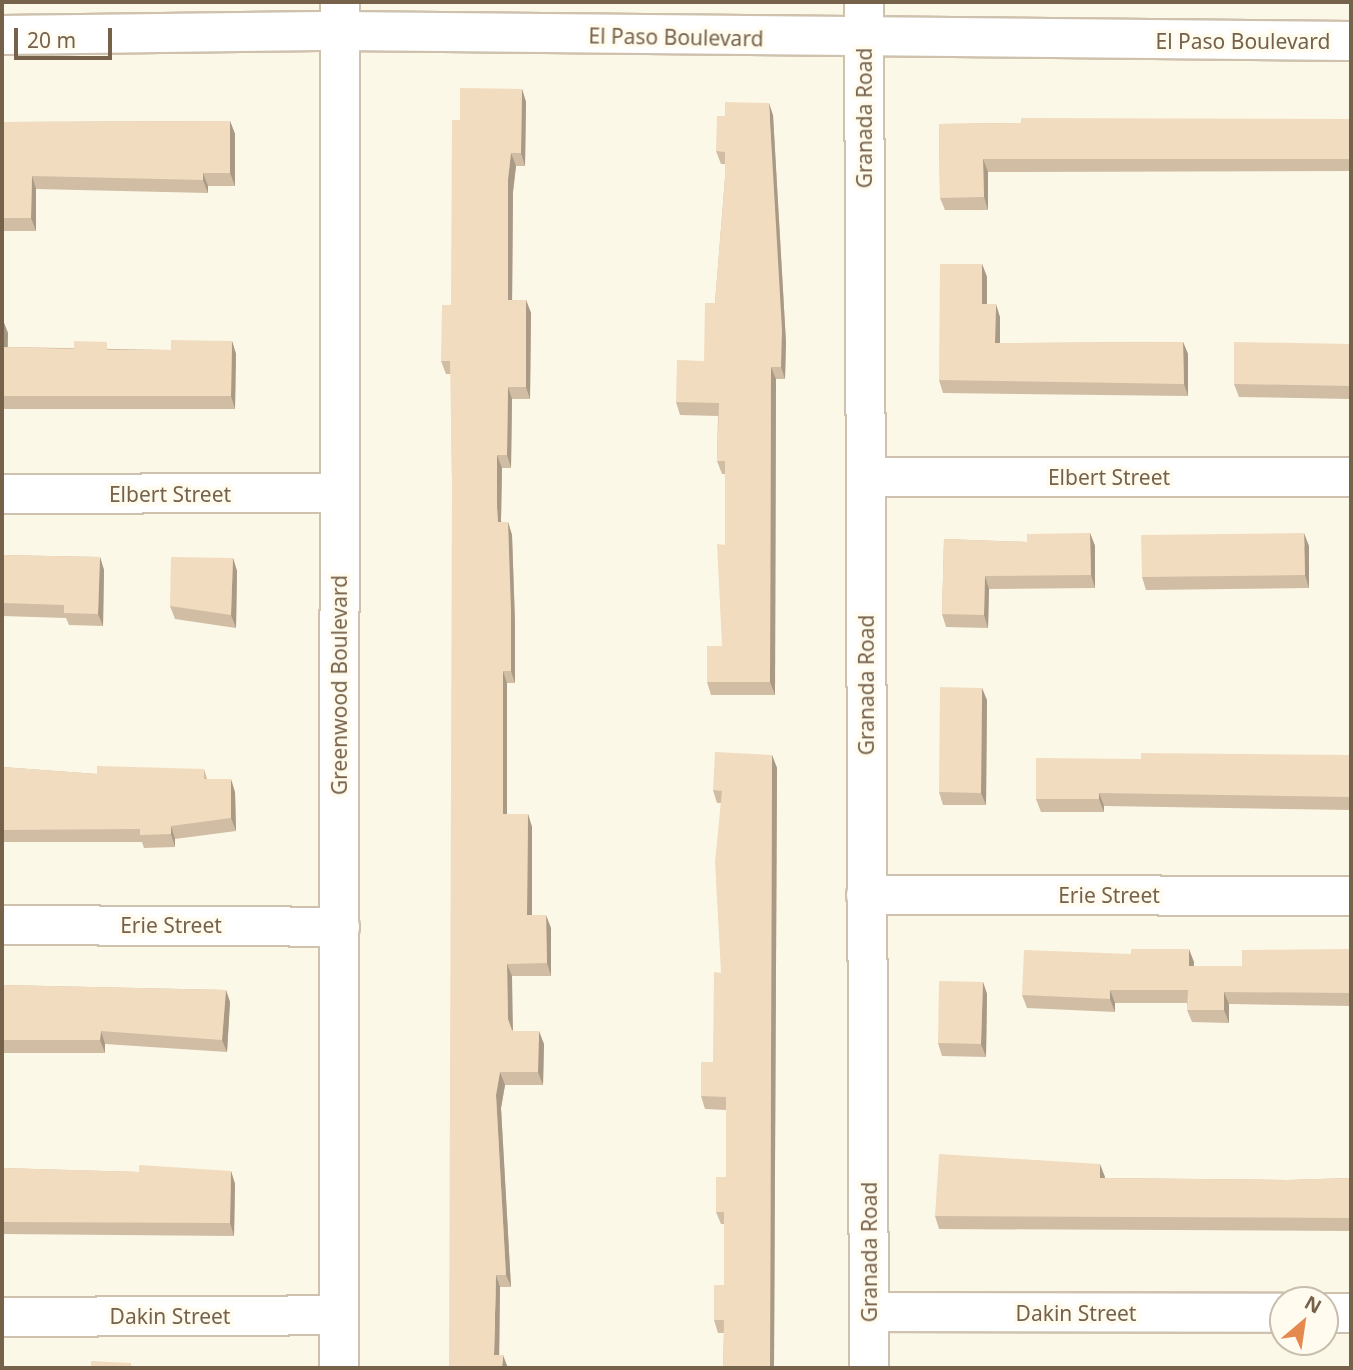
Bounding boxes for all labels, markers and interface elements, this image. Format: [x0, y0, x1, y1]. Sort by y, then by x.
scale bar [18, 14, 116, 58]
street label: El Paso Boulevard [588, 23, 764, 51]
text: 20 m [27, 26, 76, 54]
street label: El Paso Boulevard [1155, 28, 1331, 54]
street label: Granada Road [851, 48, 877, 188]
street label: Elbert Street [1048, 464, 1170, 490]
street label: Elbert Street [109, 481, 231, 507]
street label: Greenwood Boulevard [326, 575, 352, 795]
street label: Granada Road [853, 615, 879, 755]
street label: Erie Street [1058, 882, 1160, 908]
street label: Erie Street [120, 912, 222, 938]
street label: Granada Road [856, 1182, 882, 1322]
north arrow [1269, 1286, 1339, 1356]
text: N [1300, 1289, 1326, 1319]
street label: Dakin Street [1016, 1300, 1136, 1326]
street label: Dakin Street [110, 1303, 230, 1329]

